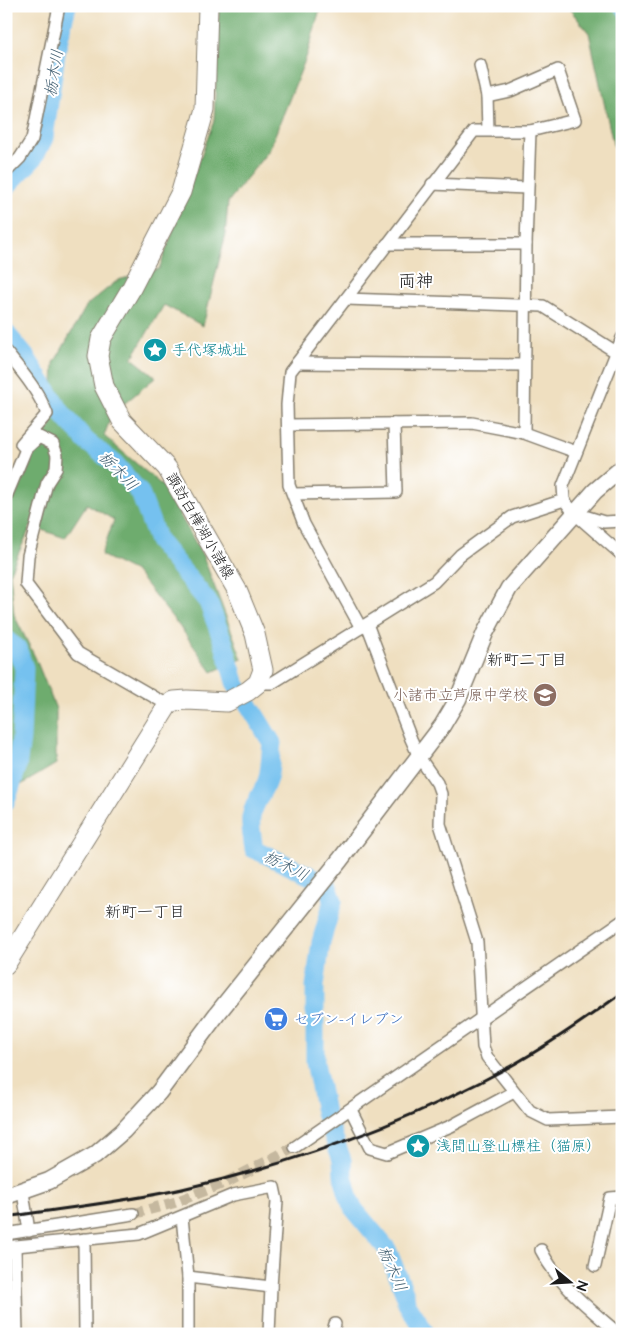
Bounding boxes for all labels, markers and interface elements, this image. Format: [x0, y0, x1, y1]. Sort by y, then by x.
water label: 栃木川 [39, 48, 69, 98]
district label: 両神 [398, 269, 434, 294]
place icon: 手代塚城址 [142, 337, 168, 363]
place label: 手代塚城址 [172, 340, 247, 361]
water label: 栃木川 [93, 446, 143, 496]
street label: 諏訪白樺湖小諸線 [161, 469, 239, 583]
district label: 新町二丁目 [487, 649, 567, 671]
school or university icon: 小諸市立芦原中学校 [532, 682, 558, 708]
place label: 小諸市立芦原中学校 [393, 685, 528, 706]
water label: 栃木川 [260, 845, 312, 887]
district label: 新町一丁目 [105, 901, 185, 923]
supermarket icon: セブン-イレブン [263, 1006, 289, 1032]
place label: セブン-イレブン [294, 1009, 404, 1030]
place icon: 浅間山登山標柱（猫原） [405, 1133, 431, 1159]
place label: 浅間山登山標柱（猫原） [436, 1136, 601, 1157]
water label: 栃木川 [372, 1243, 412, 1295]
north arrow [546, 1258, 596, 1308]
text: N [570, 1278, 592, 1293]

